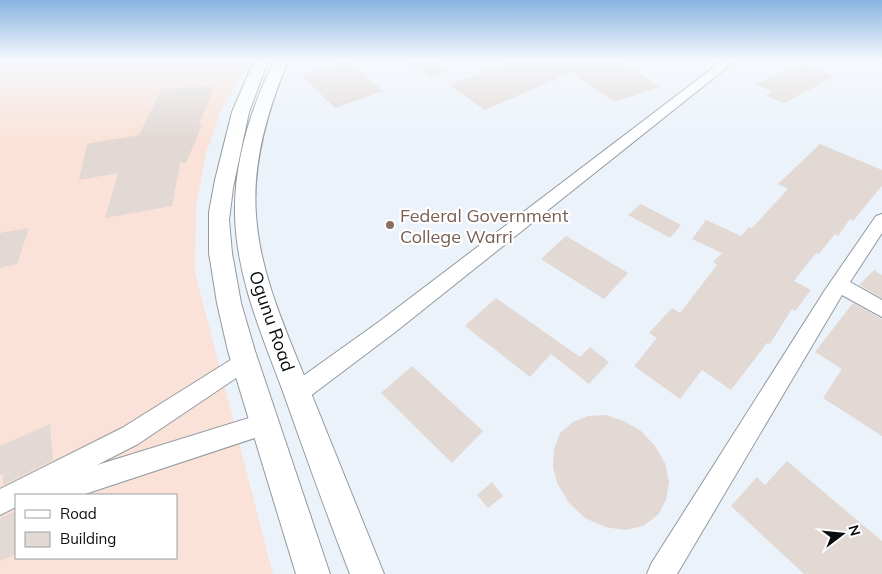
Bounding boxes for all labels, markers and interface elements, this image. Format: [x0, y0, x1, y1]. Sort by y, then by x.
place label: Federal Government College Warri [400, 204, 568, 248]
marker: Federal Government College Warri [384, 219, 396, 231]
street label: Ogunu Road [244, 268, 300, 374]
legend [15, 494, 178, 559]
text: Road [60, 504, 97, 523]
north arrow [817, 509, 867, 559]
text: N [844, 523, 865, 538]
text: Building [60, 529, 116, 548]

